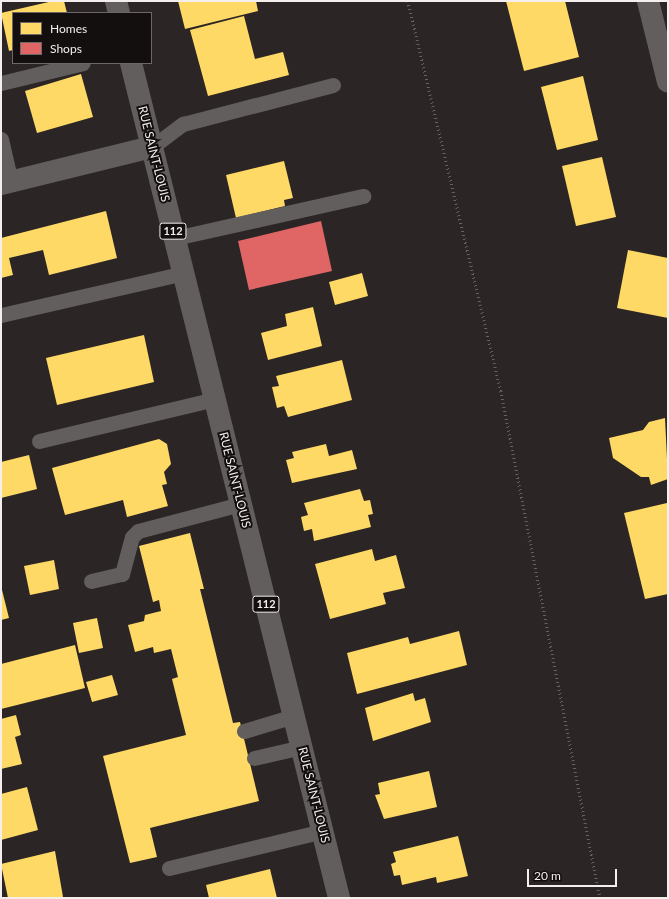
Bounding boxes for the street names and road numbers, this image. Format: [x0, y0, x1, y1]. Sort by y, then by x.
street label: RUE SAINT-LOUIS [135, 105, 173, 203]
road number: 112 [159, 222, 187, 240]
street label: RUE SAINT-LOUIS [216, 431, 254, 529]
road number: 112 [252, 595, 280, 613]
street label: RUE SAINT-LOUIS [295, 746, 333, 844]

